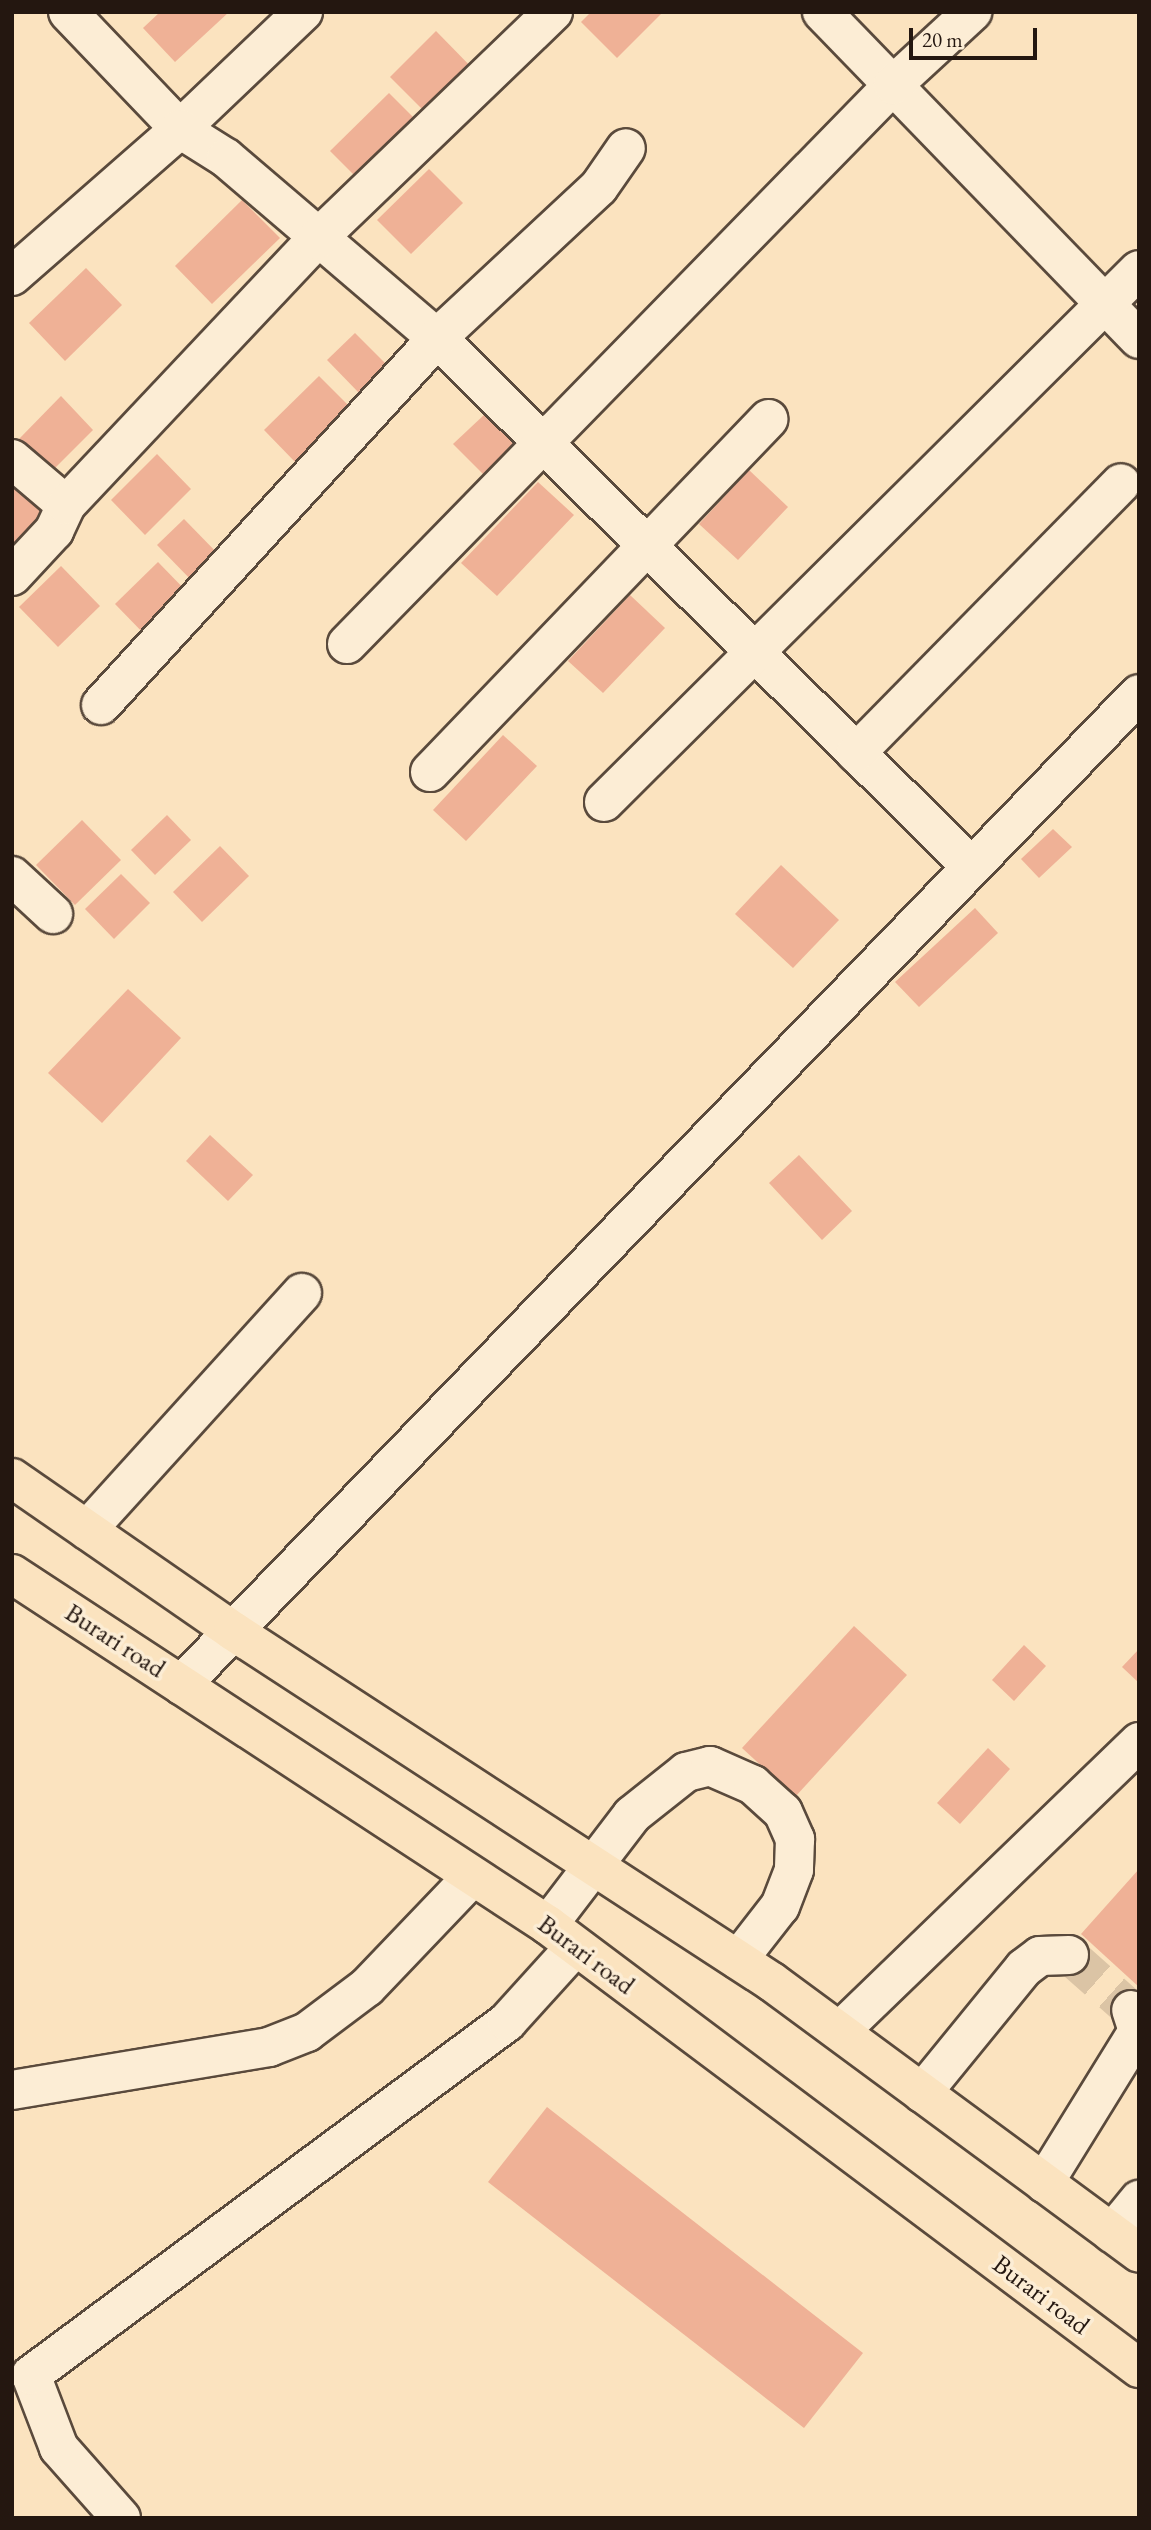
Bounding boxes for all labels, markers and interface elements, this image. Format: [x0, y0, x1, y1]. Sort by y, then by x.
scale bar [913, 14, 1041, 58]
text: 20 m [922, 26, 963, 53]
street label: Burari road [59, 1597, 171, 1685]
street label: Burari road [532, 1909, 640, 2001]
street label: Burari road [987, 2249, 1095, 2341]

